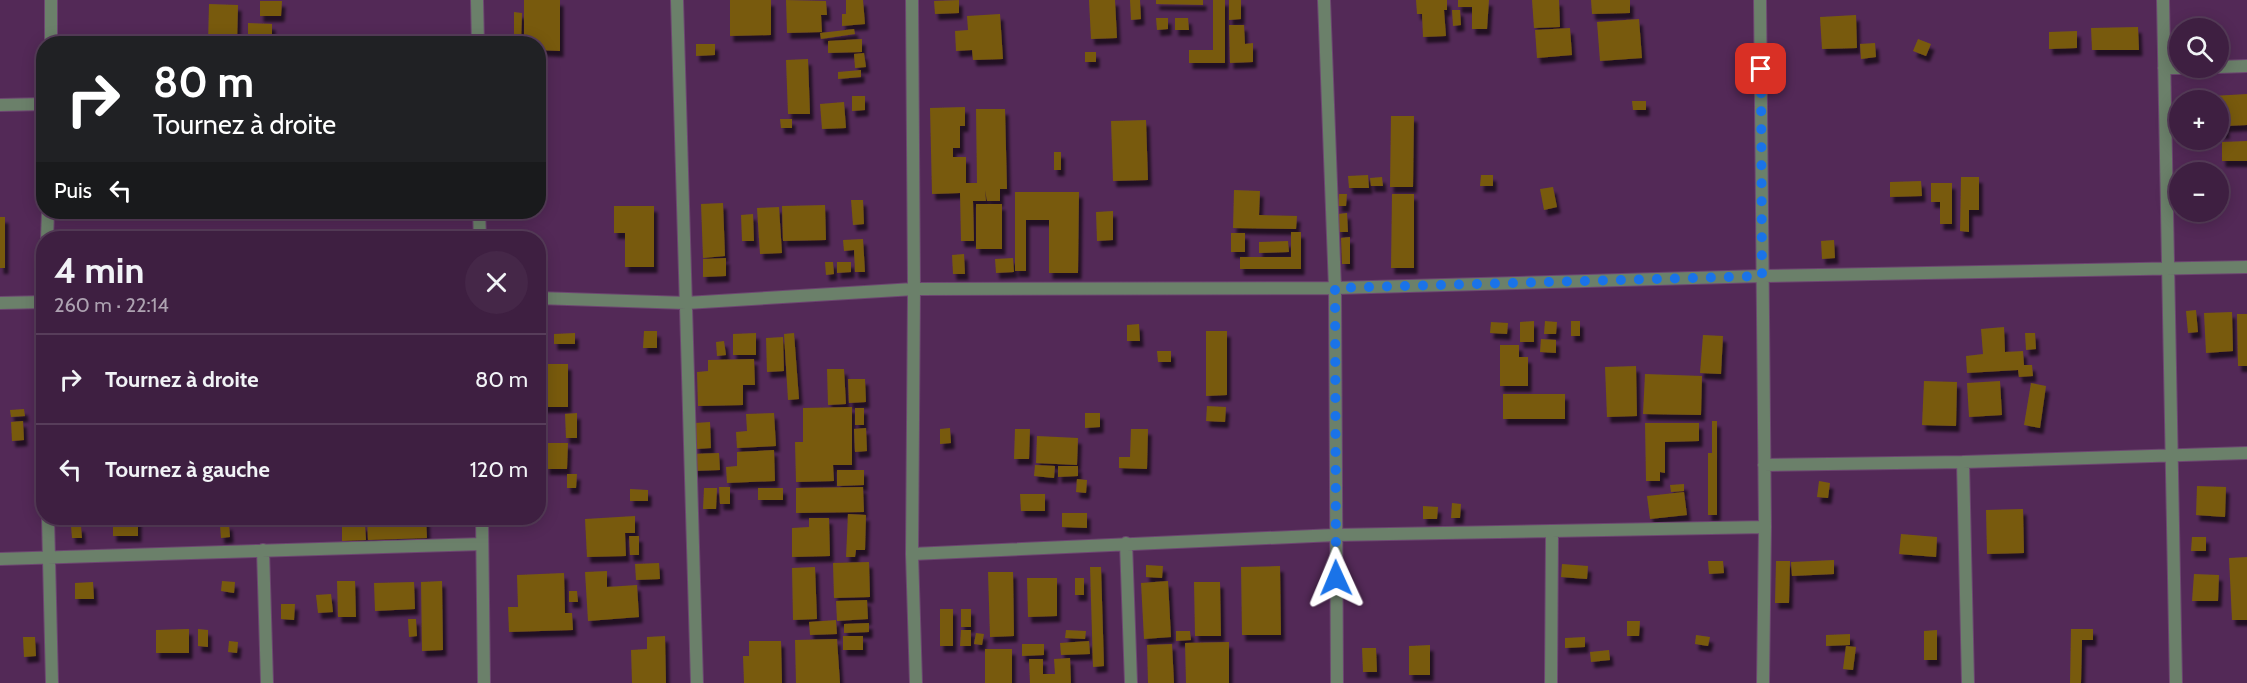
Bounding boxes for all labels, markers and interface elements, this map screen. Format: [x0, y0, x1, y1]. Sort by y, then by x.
map controls [2169, 18, 2229, 222]
button: search [2169, 18, 2229, 78]
pin [1735, 43, 1786, 94]
icon: arrive [1744, 52, 1777, 85]
text: 80 m [153, 56, 254, 108]
icon: right [54, 60, 132, 138]
button: + [2169, 90, 2229, 150]
text: Tournez à droite [153, 108, 336, 141]
button: − [2169, 162, 2229, 222]
icon: left [104, 174, 137, 207]
text: Puis [54, 177, 92, 204]
text: 4 min [54, 248, 144, 292]
button: close [465, 251, 528, 314]
text: 260 m · 22:14 [54, 293, 169, 317]
icon: right [54, 363, 87, 396]
text: Tournez à droite [105, 366, 259, 393]
text: 80 m [475, 366, 528, 393]
icon: left [54, 453, 87, 486]
text: Tournez à gauche [105, 456, 270, 483]
text: 120 m [470, 456, 528, 483]
position arrow [1304, 546, 1368, 610]

